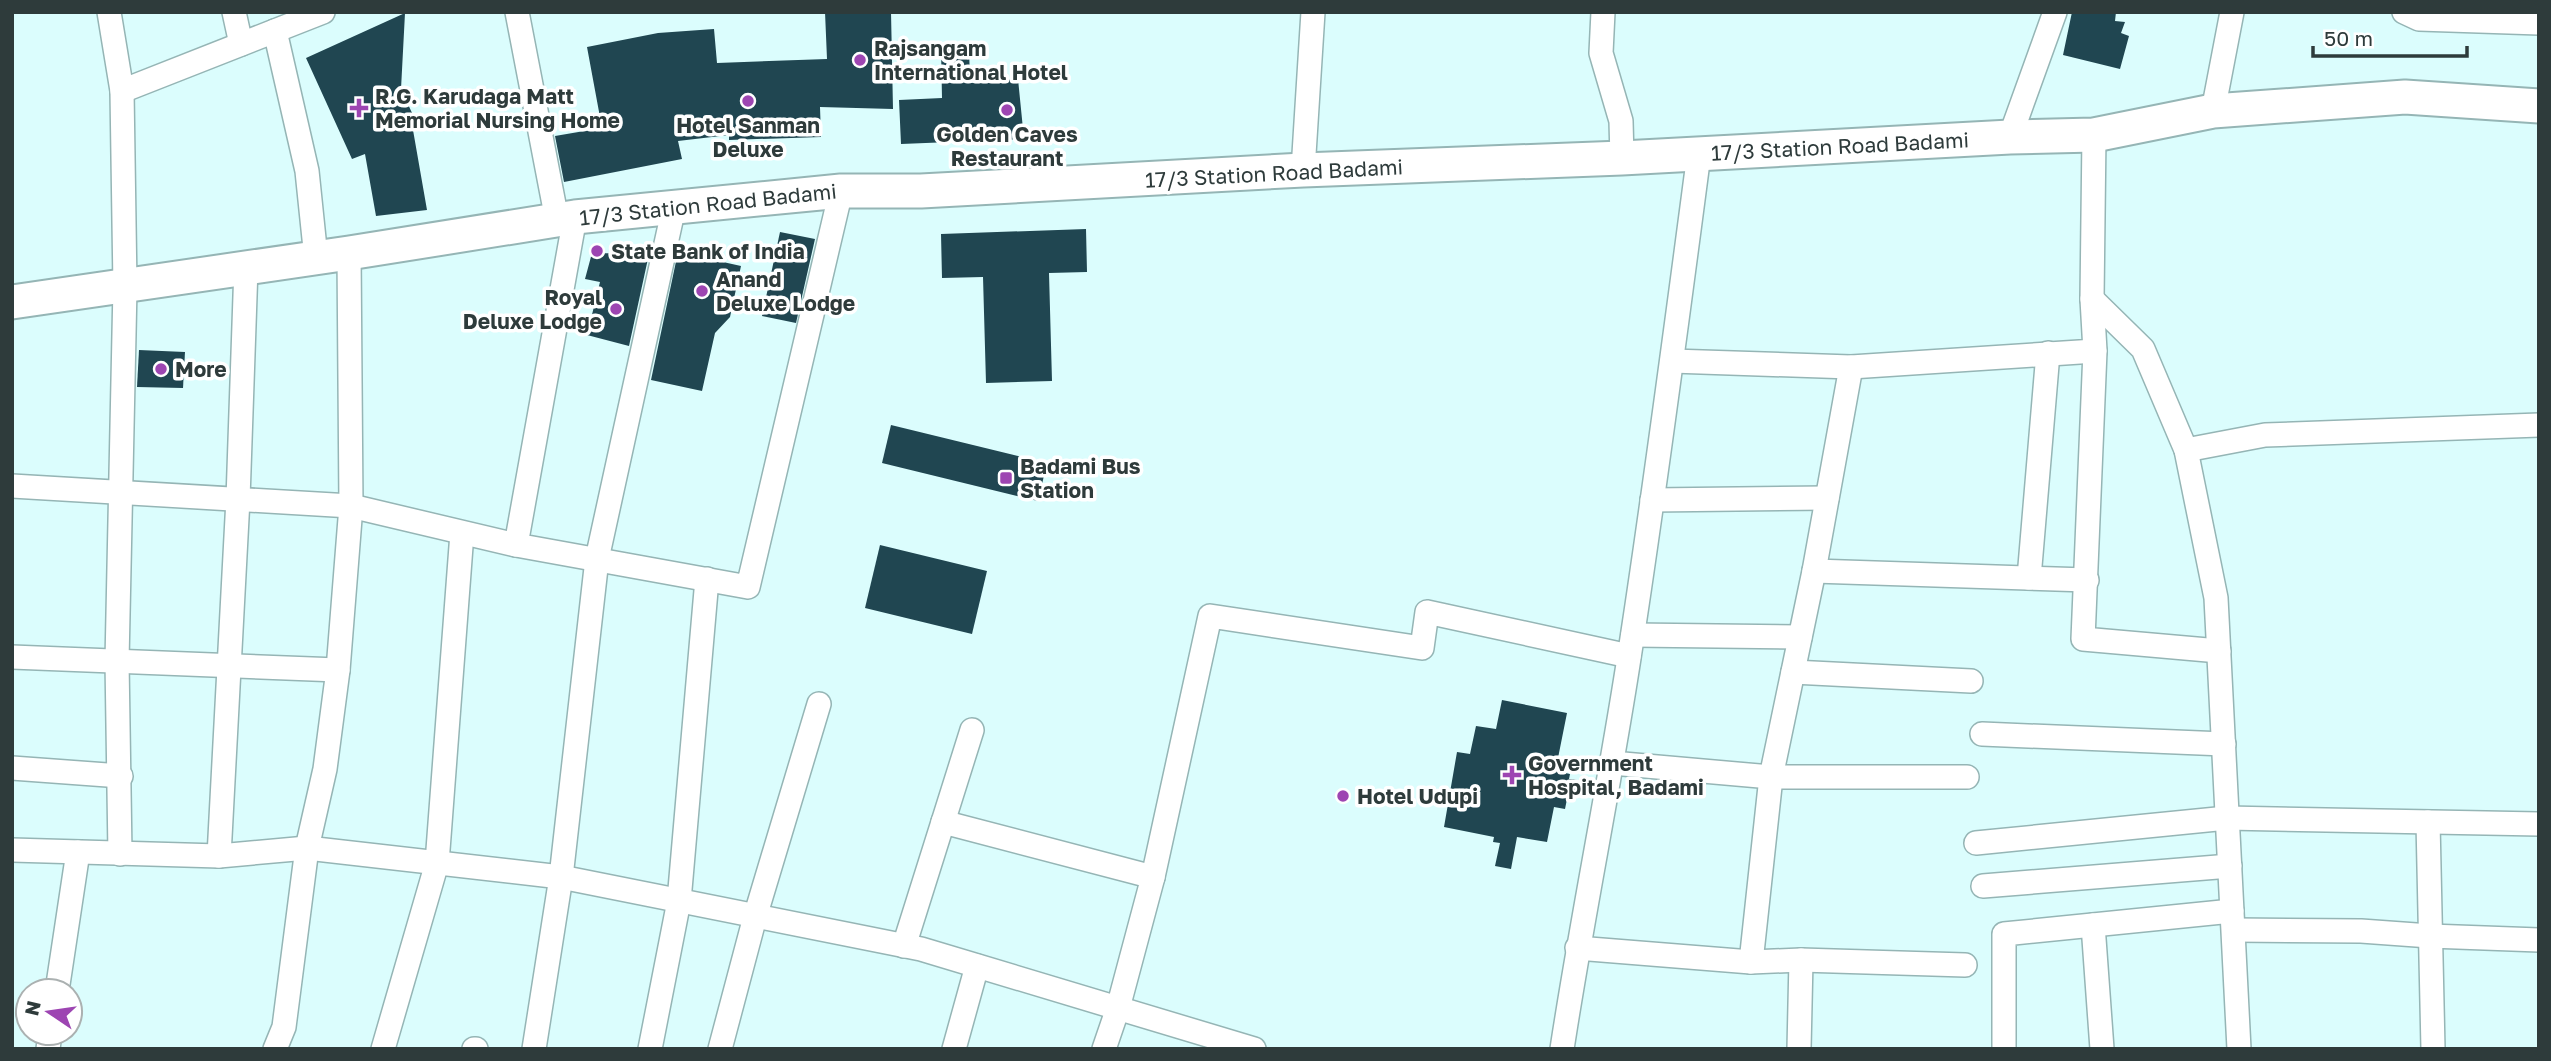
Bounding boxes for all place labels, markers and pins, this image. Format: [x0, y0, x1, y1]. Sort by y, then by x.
place label: Rajsangam International Hotel [874, 35, 1068, 85]
marker: Rajsangam International Hotel [852, 52, 868, 68]
place label: R.G. Karudaga Matt Memorial Nursing Home [375, 83, 620, 133]
marker: Hotel Sanman Deluxe [740, 93, 756, 109]
marker: R.G. Karudaga Matt Memorial Nursing Home [349, 98, 369, 118]
marker: Golden Caves Restaurant [999, 102, 1015, 118]
place label: Hotel Sanman Deluxe [676, 112, 820, 162]
place label: Golden Caves Restaurant [936, 121, 1078, 171]
place label: State Bank of India [611, 238, 805, 264]
marker: State Bank of India [589, 243, 605, 259]
place label: Anand Deluxe Lodge [716, 266, 855, 316]
marker: Anand Deluxe Lodge [694, 283, 710, 299]
place label: Royal Deluxe Lodge [463, 284, 602, 334]
marker: Royal Deluxe Lodge [608, 301, 624, 317]
place label: More [175, 356, 227, 382]
marker: More [153, 361, 169, 377]
place label: Badami Bus Station [1020, 453, 1141, 503]
marker: Badami Bus Station [998, 470, 1014, 486]
place label: Government Hospital, Badami [1528, 750, 1704, 800]
marker: Government Hospital, Badami [1502, 765, 1522, 785]
place label: Hotel Udupi [1357, 783, 1478, 809]
marker: Hotel Udupi [1335, 788, 1351, 804]

